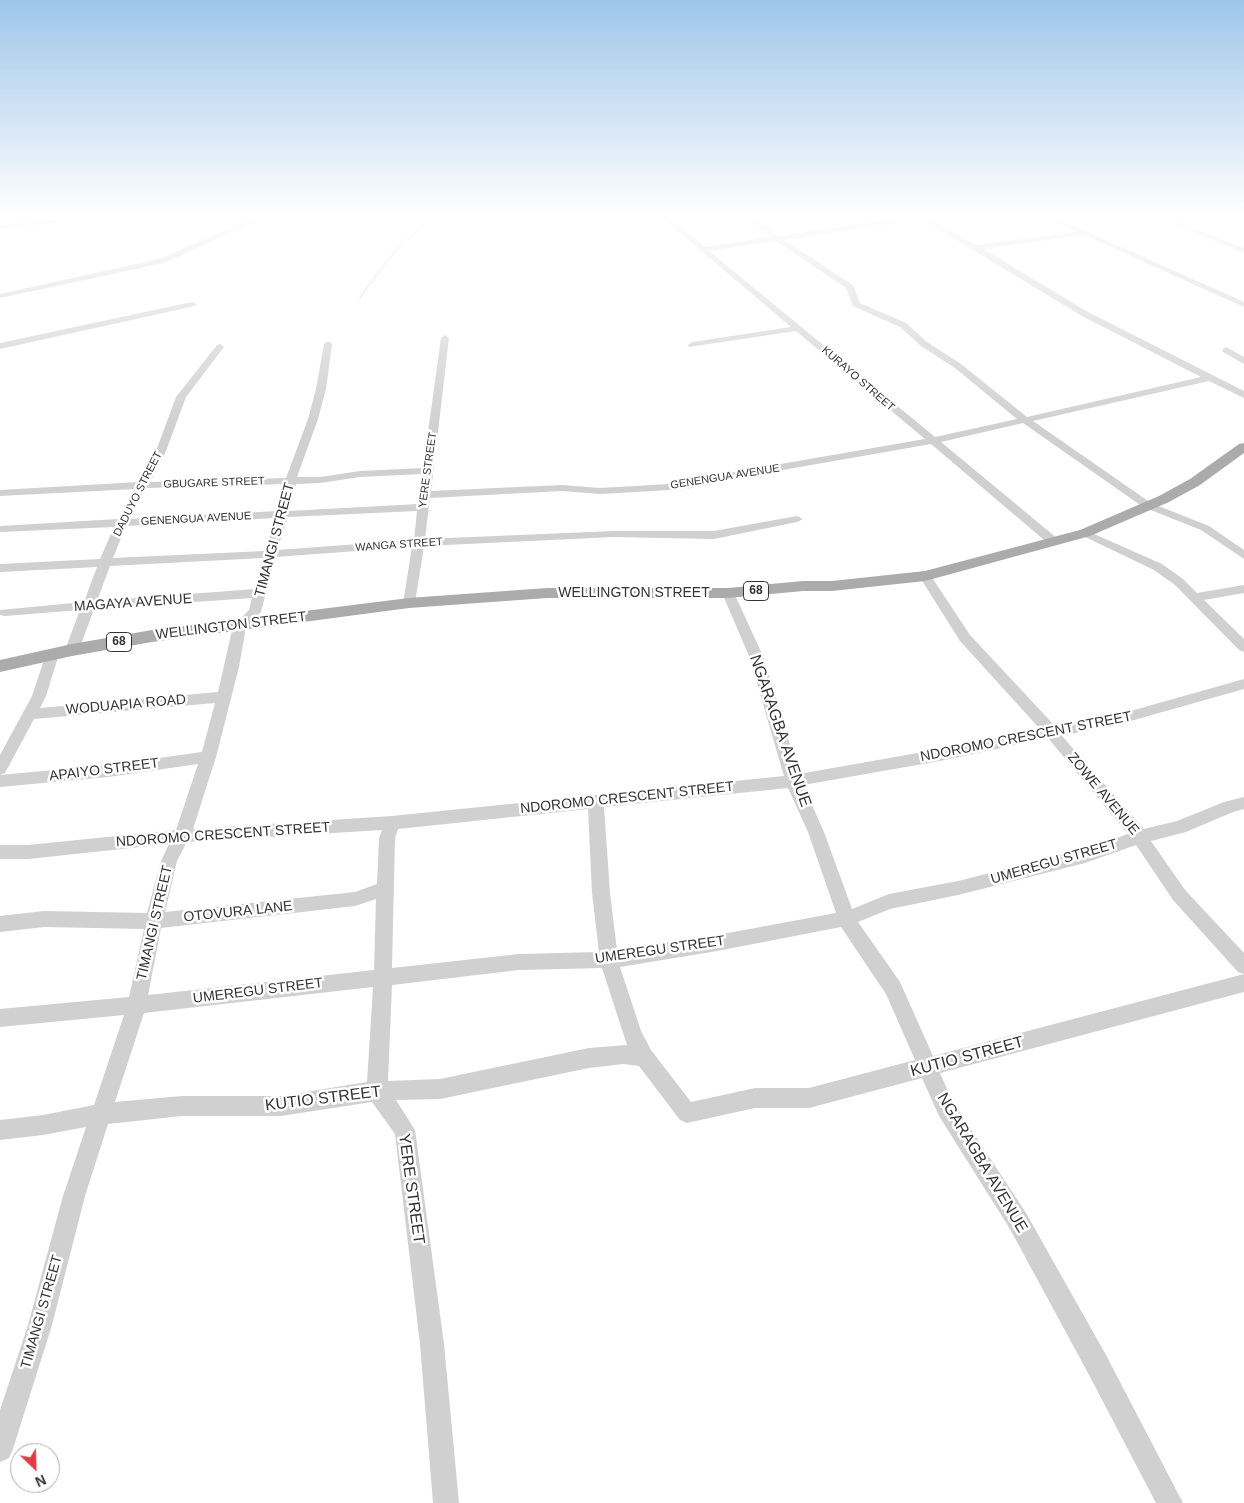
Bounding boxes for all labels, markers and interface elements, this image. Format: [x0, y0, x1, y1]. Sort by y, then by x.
street label: KURAYO STREET [819, 344, 897, 414]
street label: YERE STREET [416, 431, 440, 509]
street label: DADUYO STREET [111, 449, 165, 539]
street label: GENENGUA AVENUE [669, 462, 781, 492]
street label: GBUGARE STREET [163, 475, 265, 491]
street label: TIMANGI STREET [252, 481, 298, 599]
street label: GENENGUA AVENUE [141, 510, 251, 528]
street label: WANGA STREET [355, 535, 443, 555]
road number: 68 [744, 582, 768, 600]
street label: WELLINGTON STREET [558, 585, 710, 601]
street label: MAGAYA AVENUE [73, 590, 193, 616]
street label: WELLINGTON STREET [155, 608, 307, 644]
road number: 68 [106, 632, 132, 652]
street label: NGARAGBA AVENUE [745, 652, 815, 810]
street label: WODUAPIA ROAD [65, 691, 187, 719]
street label: NDOROMO CRESCENT STREET [919, 708, 1133, 766]
street label: ZOWE AVENUE [1064, 749, 1142, 839]
street label: APAIYO STREET [48, 755, 160, 785]
street label: NDOROMO CRESCENT STREET [519, 778, 735, 818]
street label: NDOROMO CRESCENT STREET [115, 819, 331, 851]
street label: UMEREGU STREET [989, 836, 1119, 888]
street label: TIMANGI STREET [134, 864, 176, 982]
street label: OTOVURA LANE [183, 898, 293, 926]
street label: UMEREGU STREET [594, 933, 726, 967]
street label: UMEREGU STREET [192, 975, 324, 1007]
street label: KUTIO STREET [908, 1033, 1026, 1081]
street label: KUTIO STREET [264, 1082, 382, 1116]
street label: NGARAGBA AVENUE [933, 1090, 1031, 1236]
street label: YERE STREET [394, 1133, 428, 1245]
street label: TIMANGI STREET [18, 1253, 66, 1371]
north arrow [10, 1443, 60, 1493]
text: N [33, 1471, 49, 1490]

